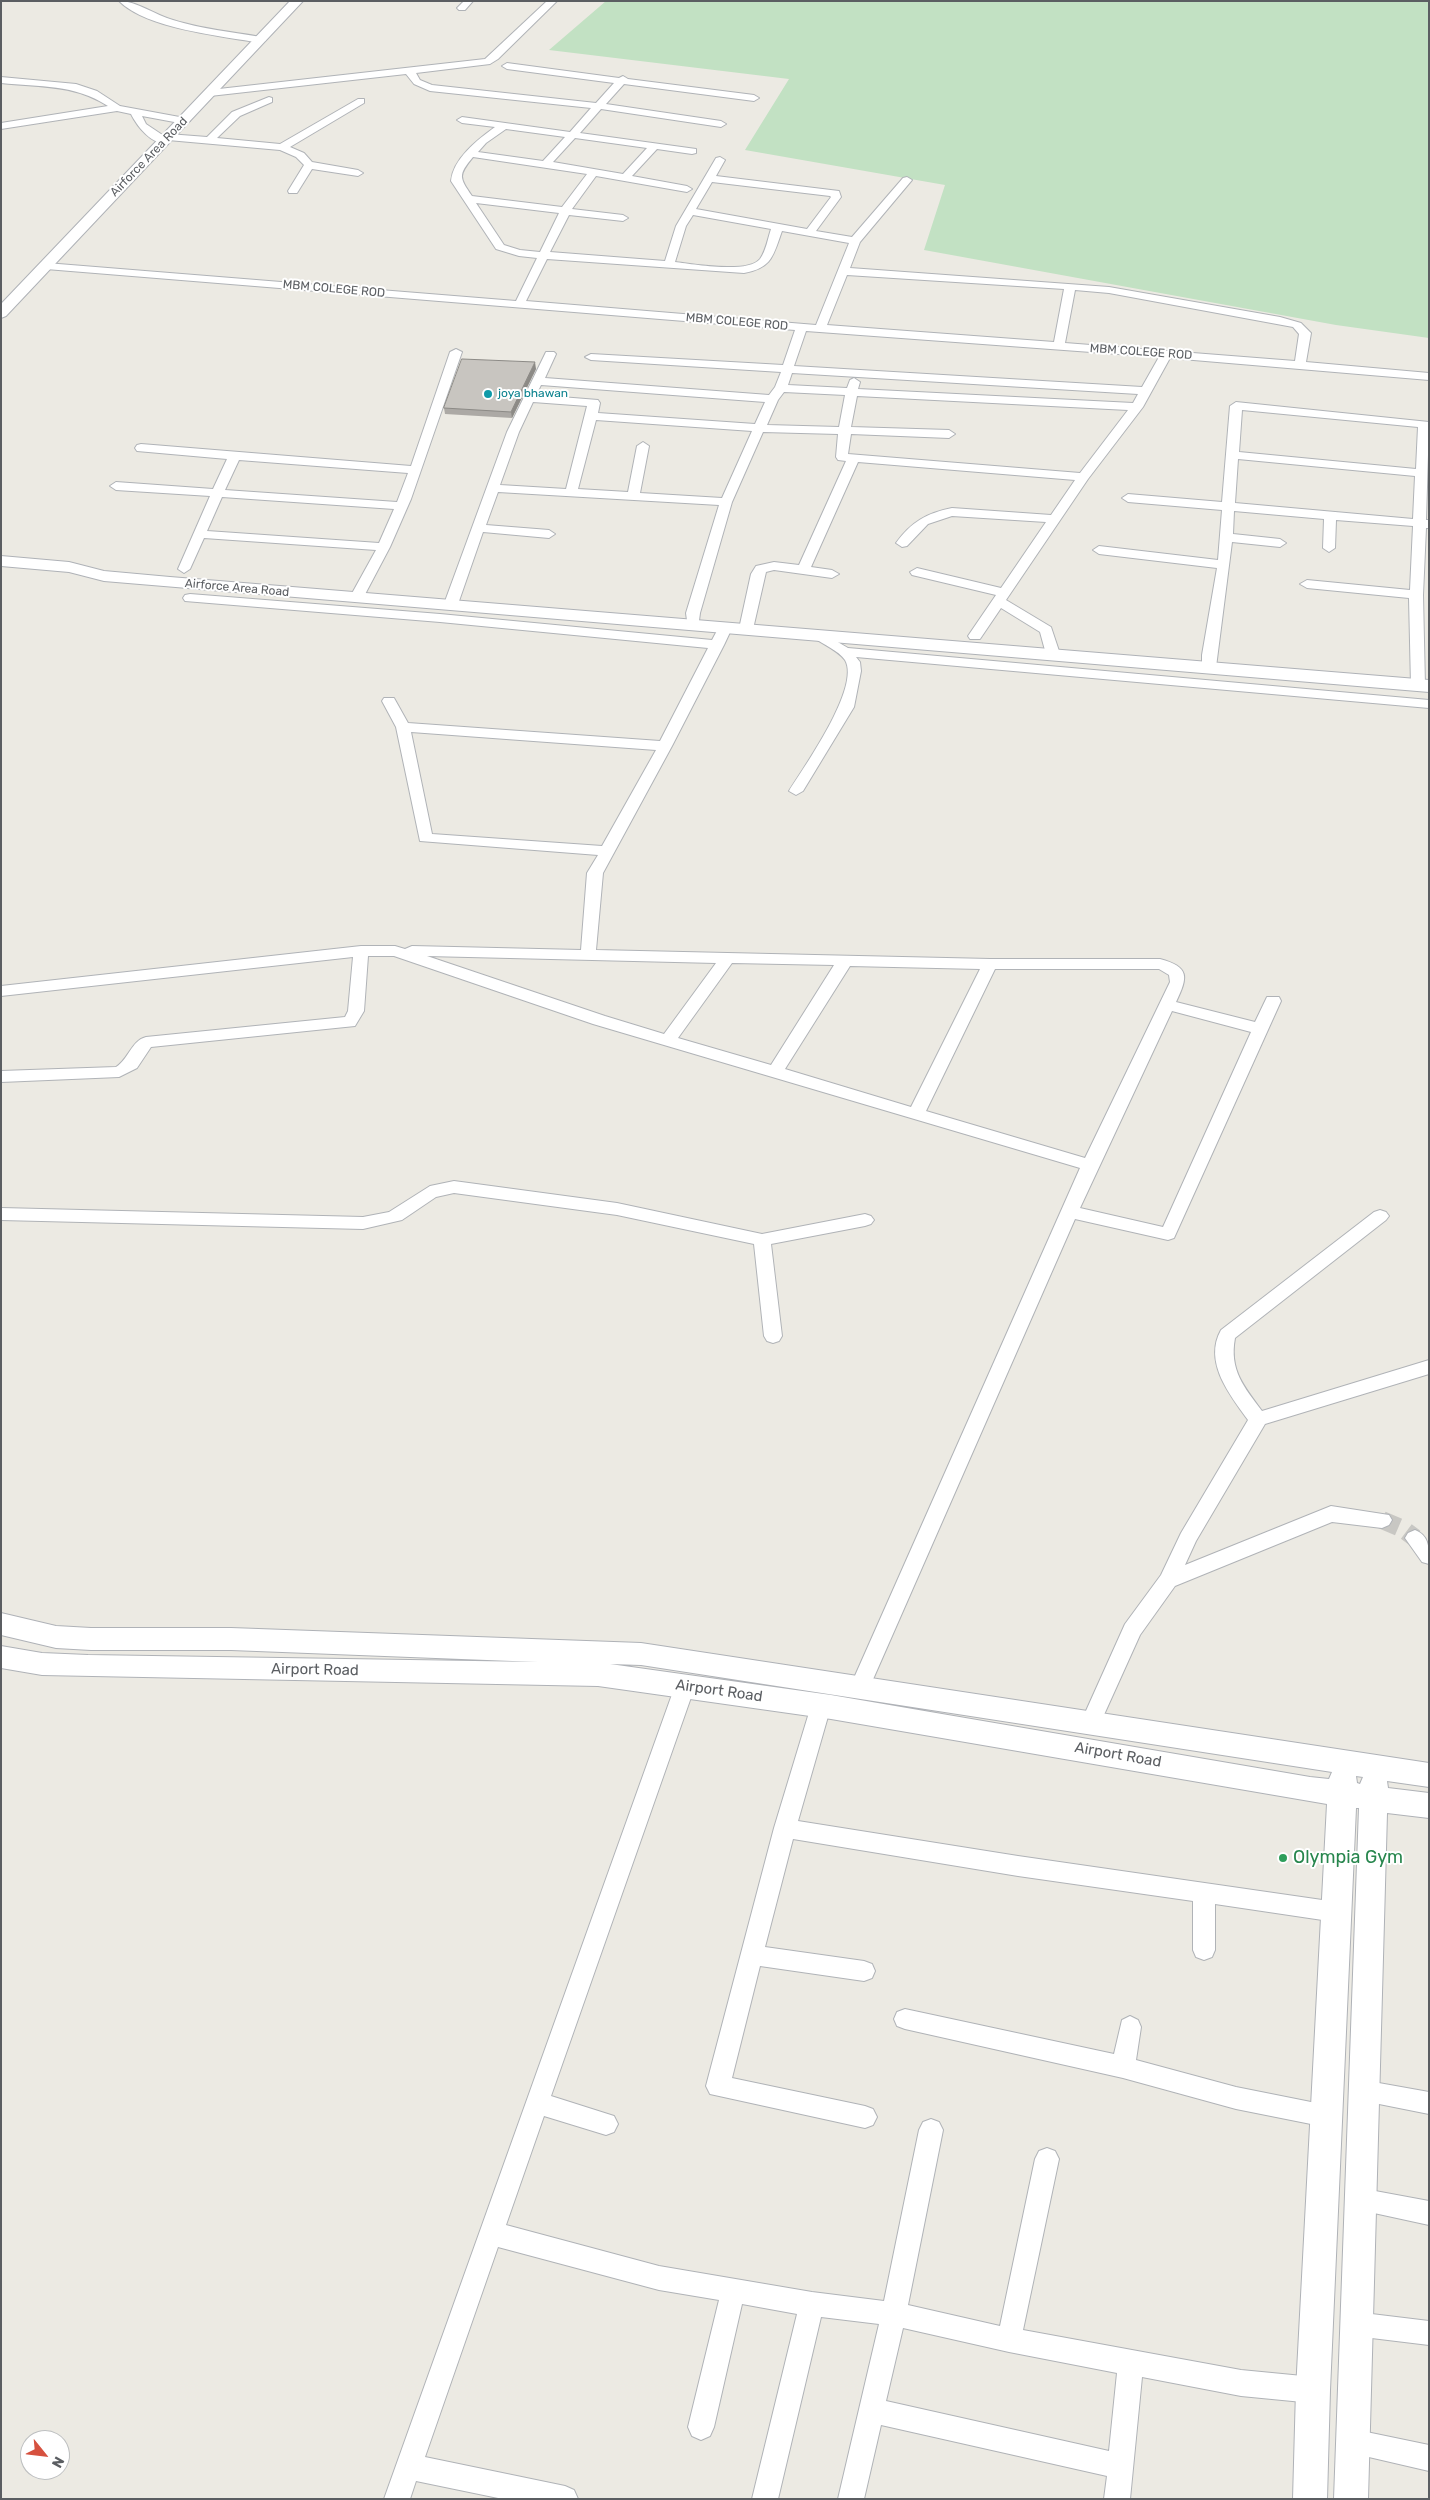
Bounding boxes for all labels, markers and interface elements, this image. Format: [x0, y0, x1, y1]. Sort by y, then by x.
street label: Airforce Area Road [107, 114, 191, 200]
street label: MBM COLEGE ROD [282, 277, 386, 301]
street label: MBM COLEGE ROD [685, 310, 789, 334]
street label: MBM COLEGE ROD [1089, 341, 1193, 363]
place label: joya bhawan [498, 387, 568, 401]
marker: joya bhawan [482, 388, 494, 400]
street label: Airforce Area Road [184, 576, 290, 600]
street label: Airport Road [271, 1660, 359, 1680]
street label: Airport Road [674, 1676, 764, 1706]
street label: Airport Road [1073, 1739, 1163, 1771]
place label: Olympia Gym [1293, 1847, 1403, 1869]
marker: Olympia Gym [1277, 1852, 1289, 1864]
north arrow [20, 2430, 70, 2480]
text: N [48, 2453, 68, 2471]

